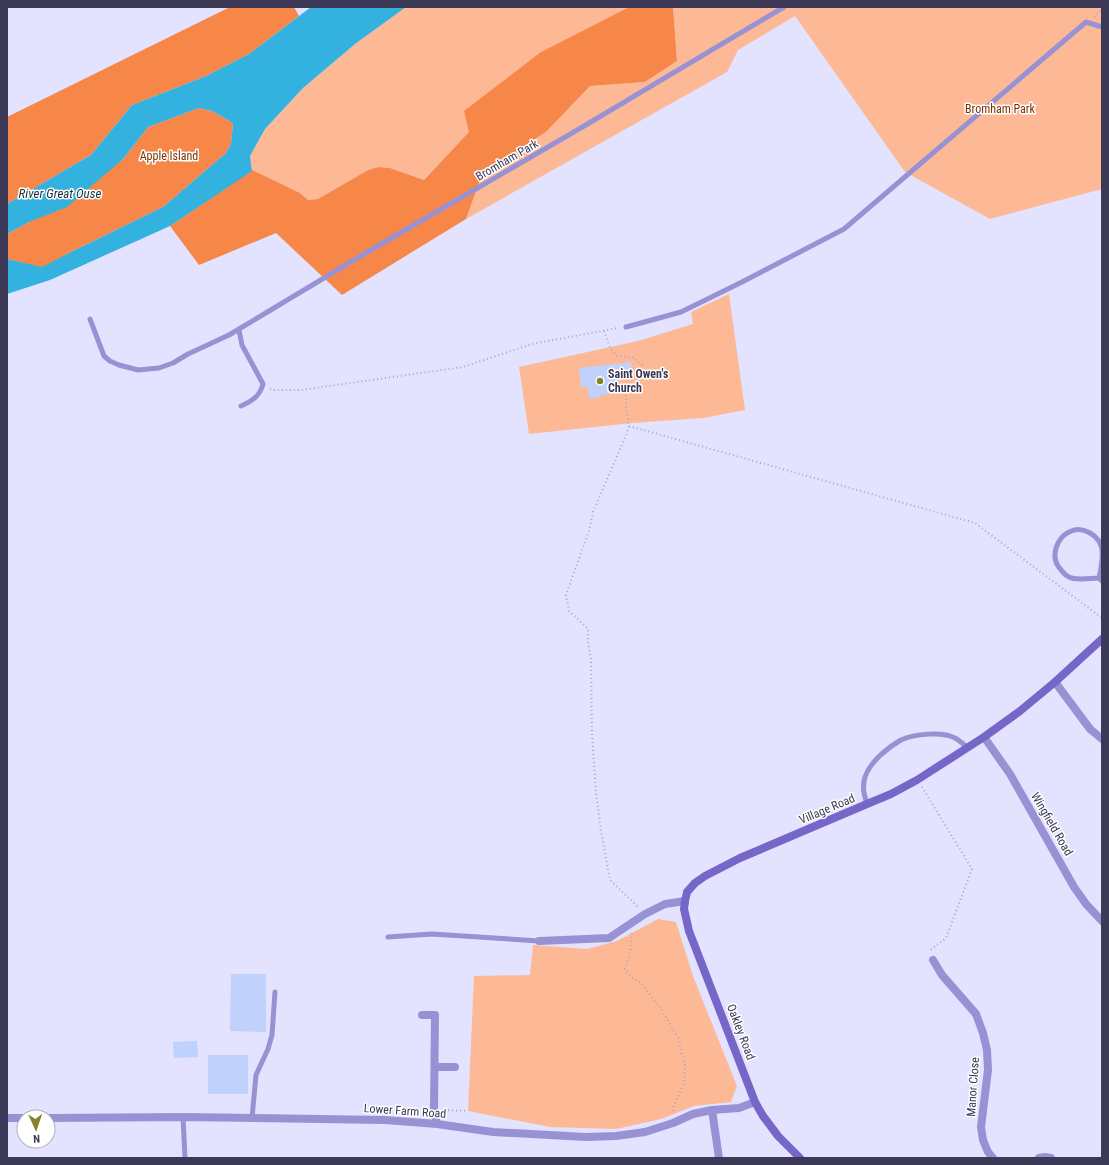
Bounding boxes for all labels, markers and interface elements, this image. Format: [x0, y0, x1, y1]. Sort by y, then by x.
park label: Bromham Park [965, 102, 1036, 116]
street label: Bromham Park [473, 136, 541, 184]
park label: Apple Island [140, 149, 198, 163]
water label: River Great Ouse [19, 186, 101, 201]
place label: Saint Owen's Church [608, 367, 669, 395]
marker: Saint Owen's Church [595, 376, 605, 386]
street label: Wingfield Road [1028, 790, 1076, 858]
street label: Village Road [797, 791, 857, 827]
street label: Oakley Road [724, 1002, 758, 1062]
street label: Manor Close [964, 1056, 982, 1117]
street label: Lower Farm Road [363, 1101, 447, 1121]
north arrow [16, 1109, 56, 1149]
text: N [33, 1132, 40, 1145]

